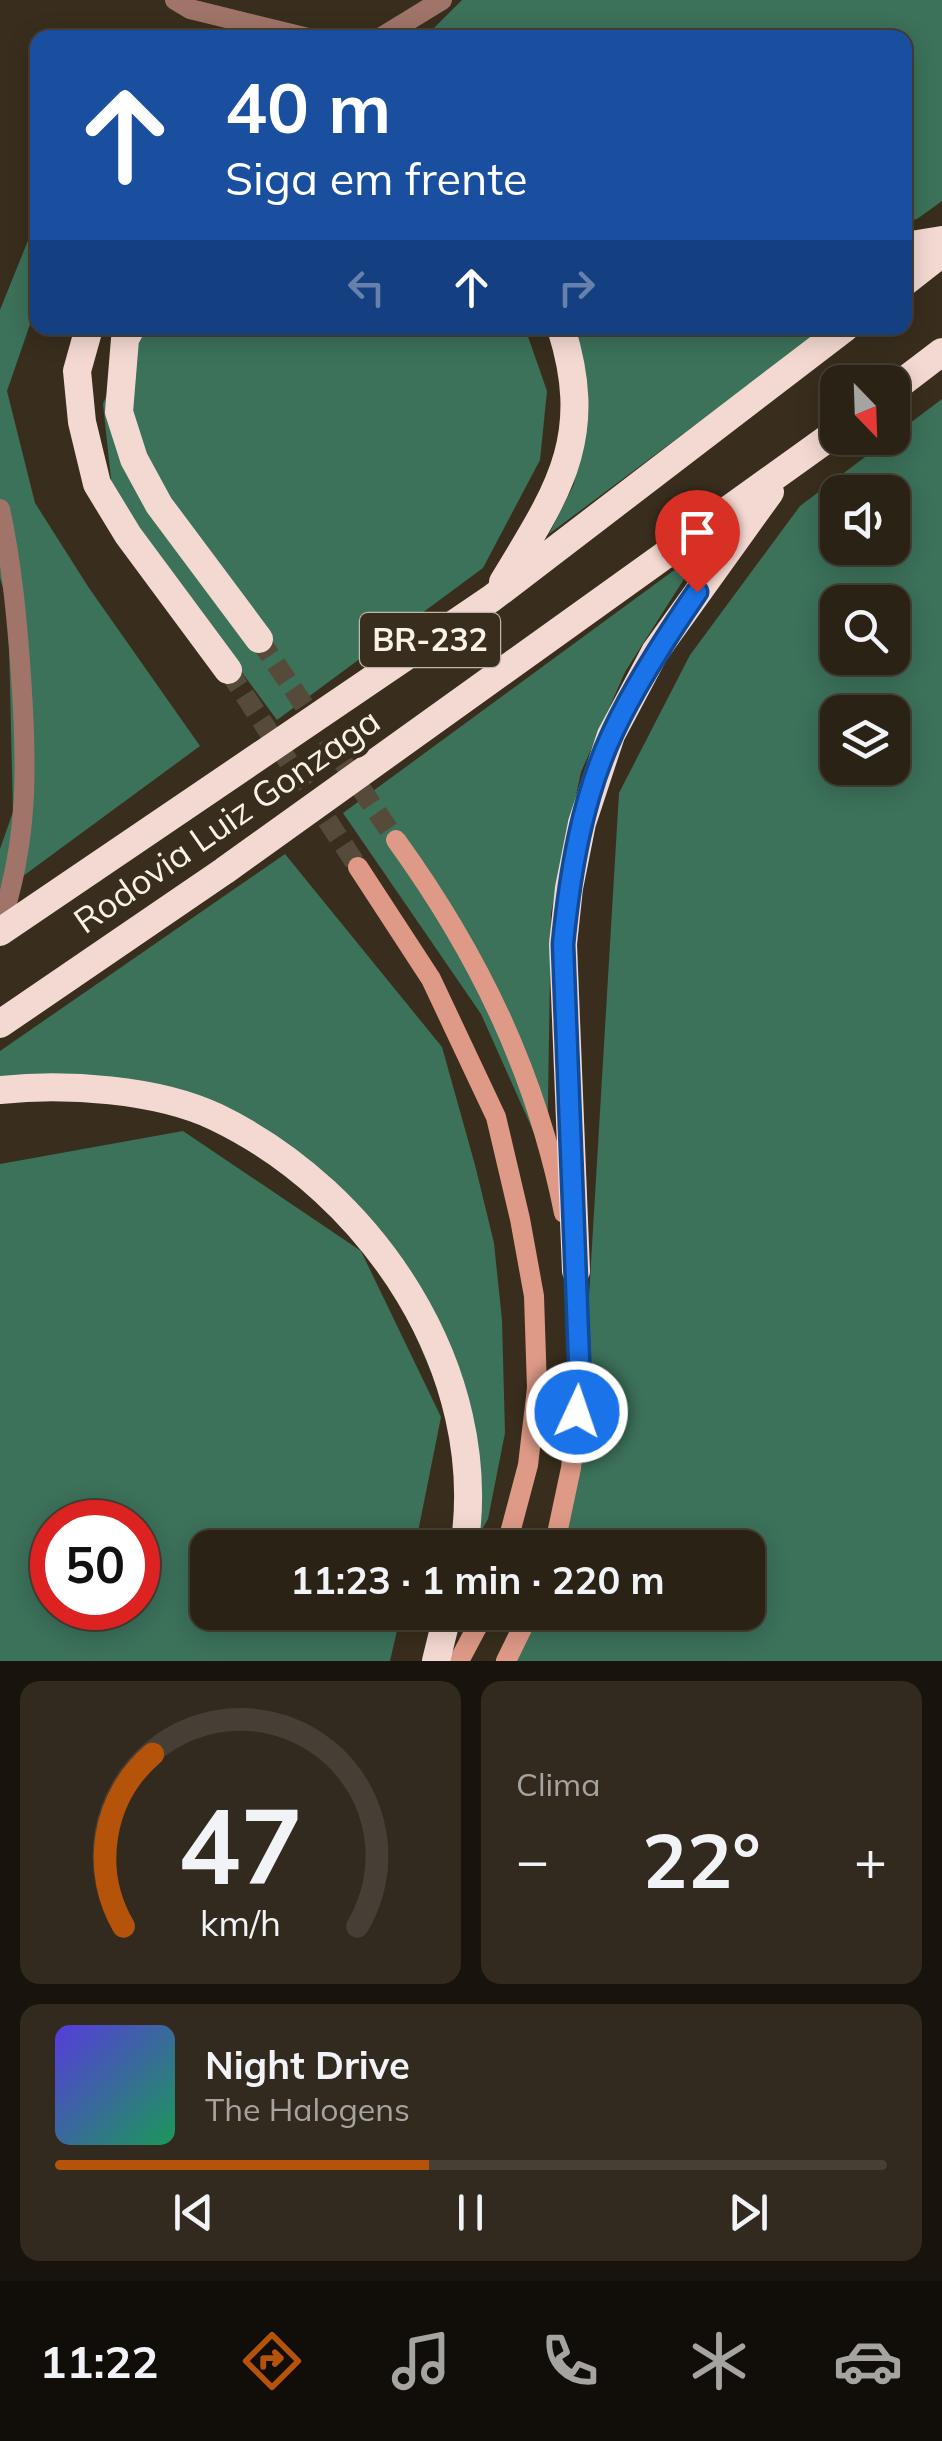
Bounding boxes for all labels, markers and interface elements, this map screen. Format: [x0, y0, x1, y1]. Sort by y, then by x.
text: 40 m [225, 63, 391, 151]
icon: ahead [60, 70, 190, 200]
text: Siga em frente [225, 150, 527, 206]
icon: left [339, 260, 394, 315]
icon: ahead [444, 260, 499, 315]
icon: right [549, 260, 604, 315]
north arrow [820, 365, 910, 455]
map controls [820, 365, 910, 785]
button: sound [820, 475, 910, 565]
pin [655, 490, 740, 593]
icon: arrive [670, 505, 725, 560]
button: search [820, 585, 910, 675]
road number: BR-232 [360, 613, 500, 667]
button: layers [820, 695, 910, 785]
street label: Rodovia Luiz Gonzaga [65, 698, 388, 942]
position arrow [525, 1360, 629, 1464]
speed limit sign: 50 [30, 1500, 160, 1630]
text: 11:23 · 1 min · 220 m [290, 1556, 665, 1604]
text: Clima [516, 1764, 600, 1804]
text: 47 [178, 1779, 303, 1910]
text: 22° [642, 1813, 761, 1907]
text: − [516, 1825, 549, 1894]
text: + [854, 1825, 887, 1894]
text: km/h [200, 1900, 281, 1945]
text: Night Drive [205, 2041, 410, 2089]
text: The Halogens [205, 2089, 410, 2129]
icon: previous [166, 2185, 221, 2240]
icon: pause [443, 2185, 498, 2240]
icon: next [721, 2185, 776, 2240]
icon: directions [237, 2326, 307, 2396]
icon: music [386, 2326, 456, 2396]
icon: phone [535, 2326, 605, 2396]
icon: climate [684, 2326, 754, 2396]
icon: car [833, 2326, 903, 2396]
text: 11:22 [39, 2333, 159, 2389]

